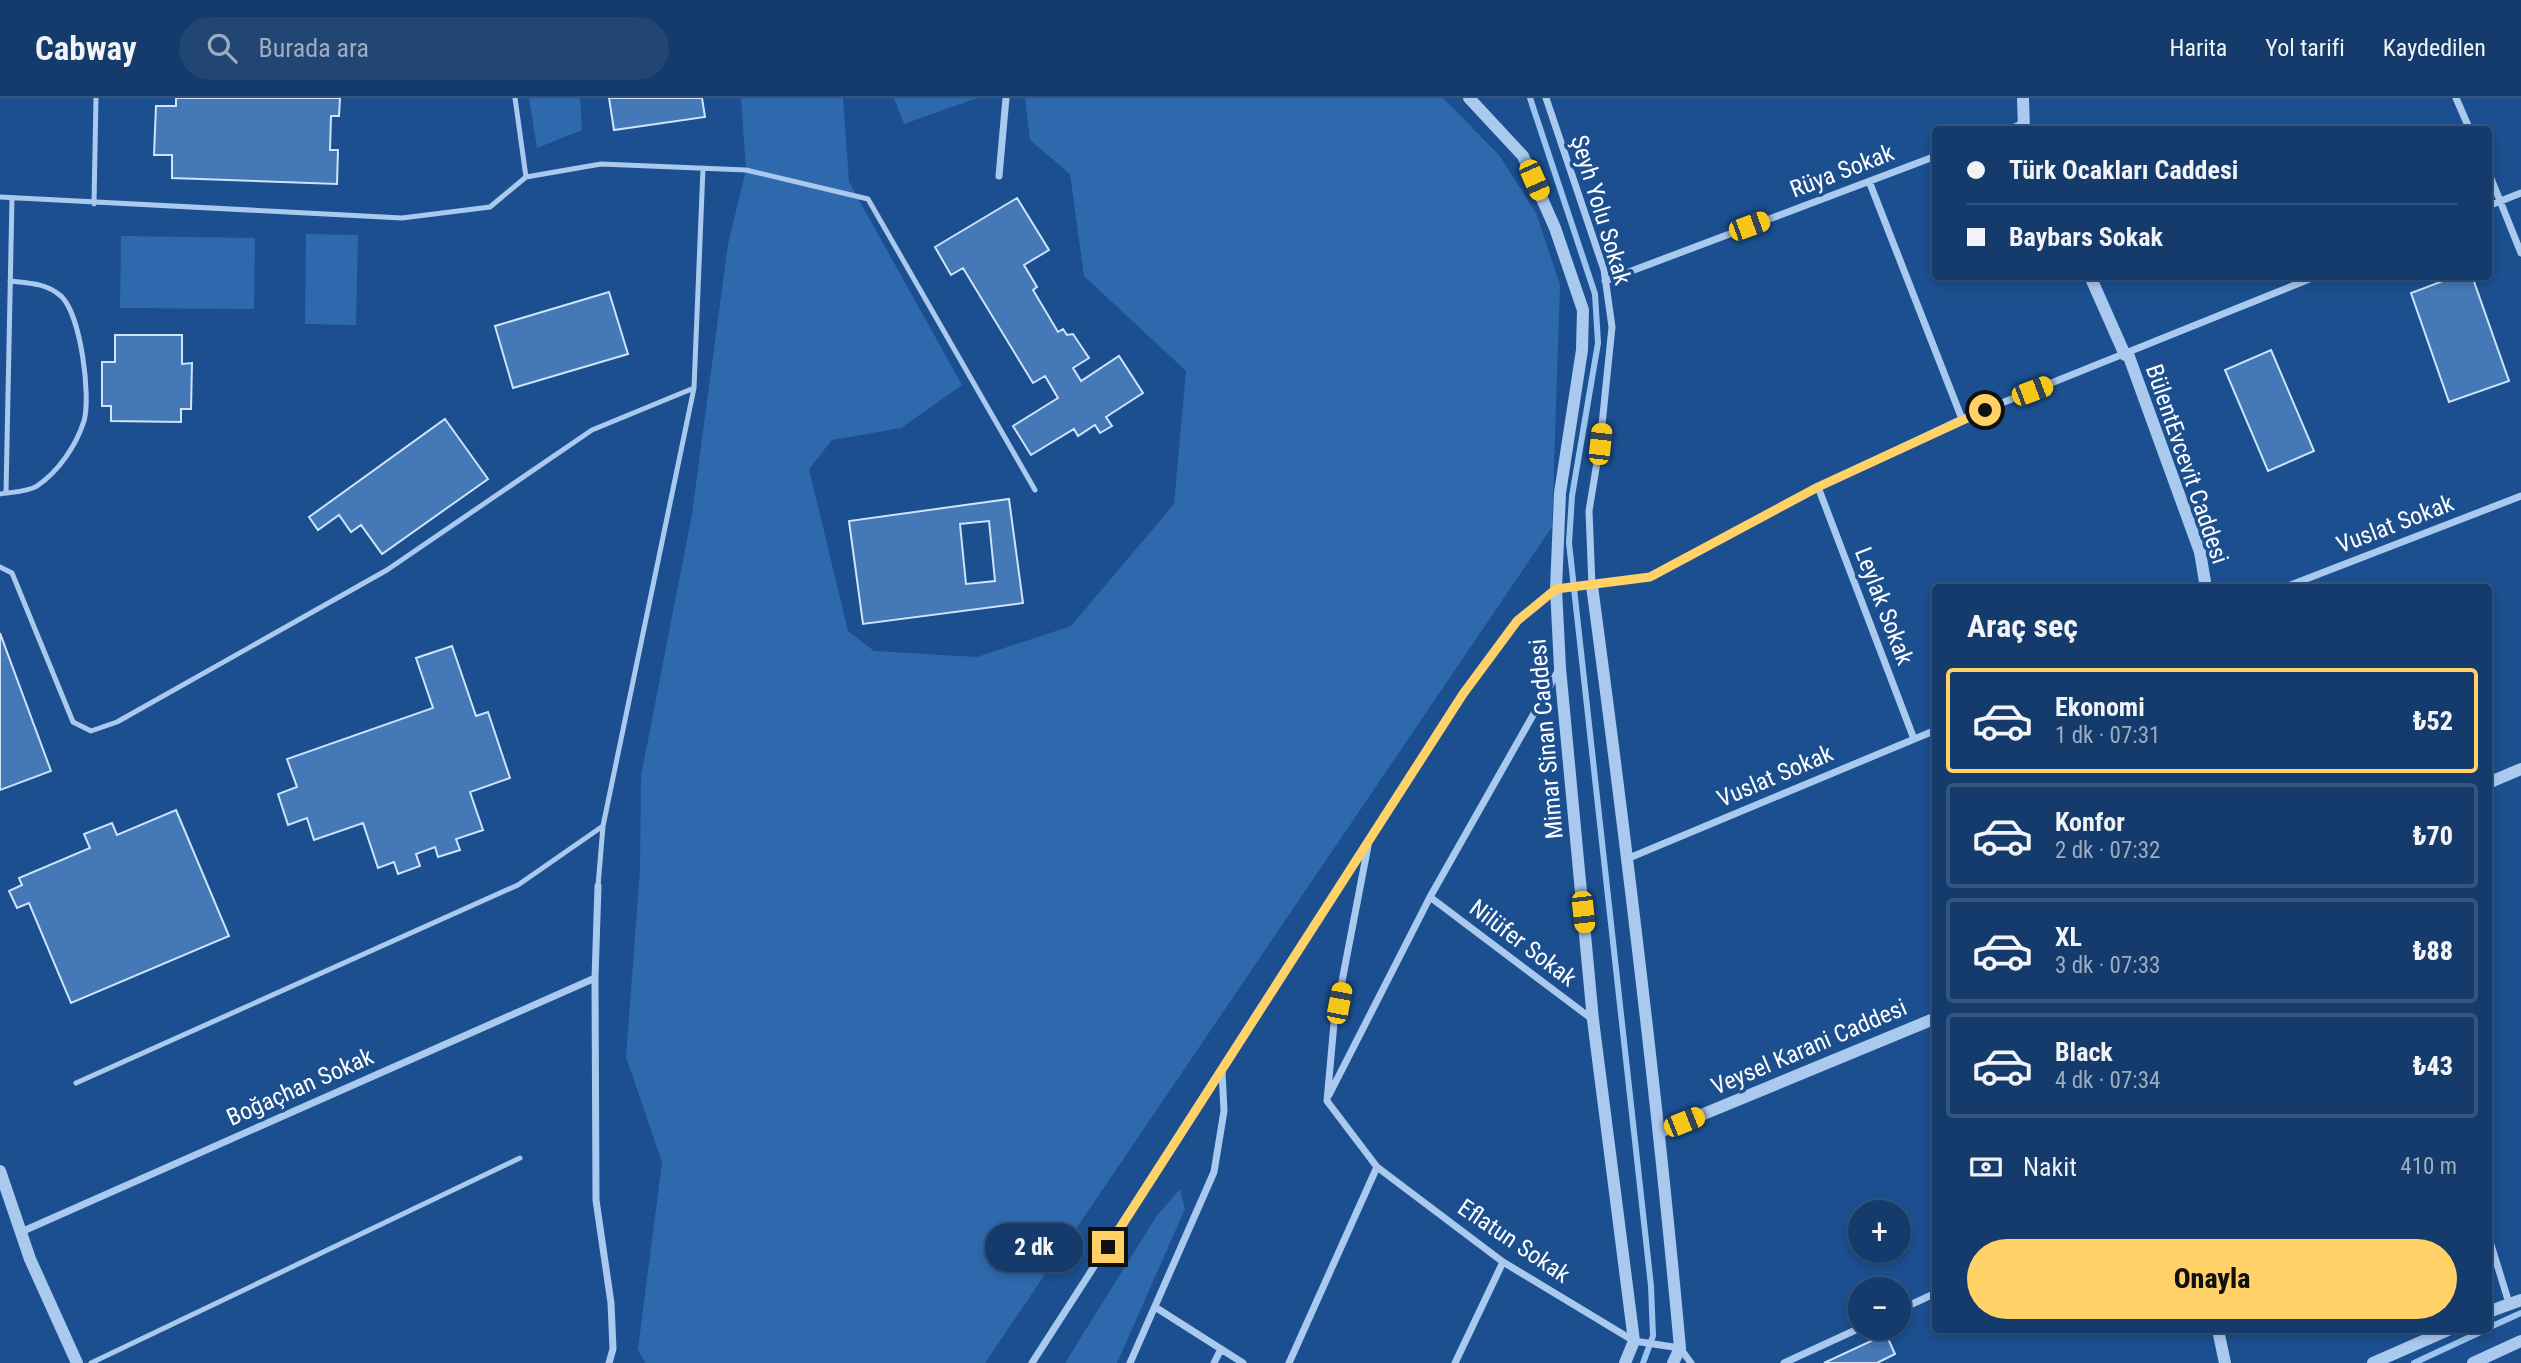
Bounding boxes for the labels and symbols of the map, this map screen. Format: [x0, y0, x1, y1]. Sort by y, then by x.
street label: Şeyh Yolu Sokak [1565, 132, 1637, 288]
street label: Rüya Sokak [1786, 138, 1898, 204]
car [1516, 157, 1553, 203]
car [1726, 209, 1773, 243]
street label: BülentEvcevit Caddesi [2140, 361, 2234, 567]
car [2009, 374, 2056, 408]
route start [1969, 394, 2001, 426]
car [1588, 422, 1613, 466]
street label: Vuslat Sokak [2333, 489, 2458, 559]
street label: Leylak Sokak [1849, 543, 1919, 669]
street label: Mimar Sinan Caddesi [1523, 638, 1569, 840]
street label: Vuslat Sokak [1713, 739, 1837, 813]
car [1571, 890, 1596, 934]
street label: Nilüfer Sokak [1464, 894, 1582, 992]
car [1325, 980, 1354, 1026]
street label: Veysel Karani Caddesi [1707, 993, 1911, 1101]
street label: Boğaçhan Sokak [222, 1042, 378, 1132]
car [1661, 1104, 1708, 1140]
street label: Eflatun Sokak [1453, 1193, 1575, 1289]
callout: 2 dk [986, 1222, 1084, 1272]
route end [1092, 1231, 1124, 1263]

